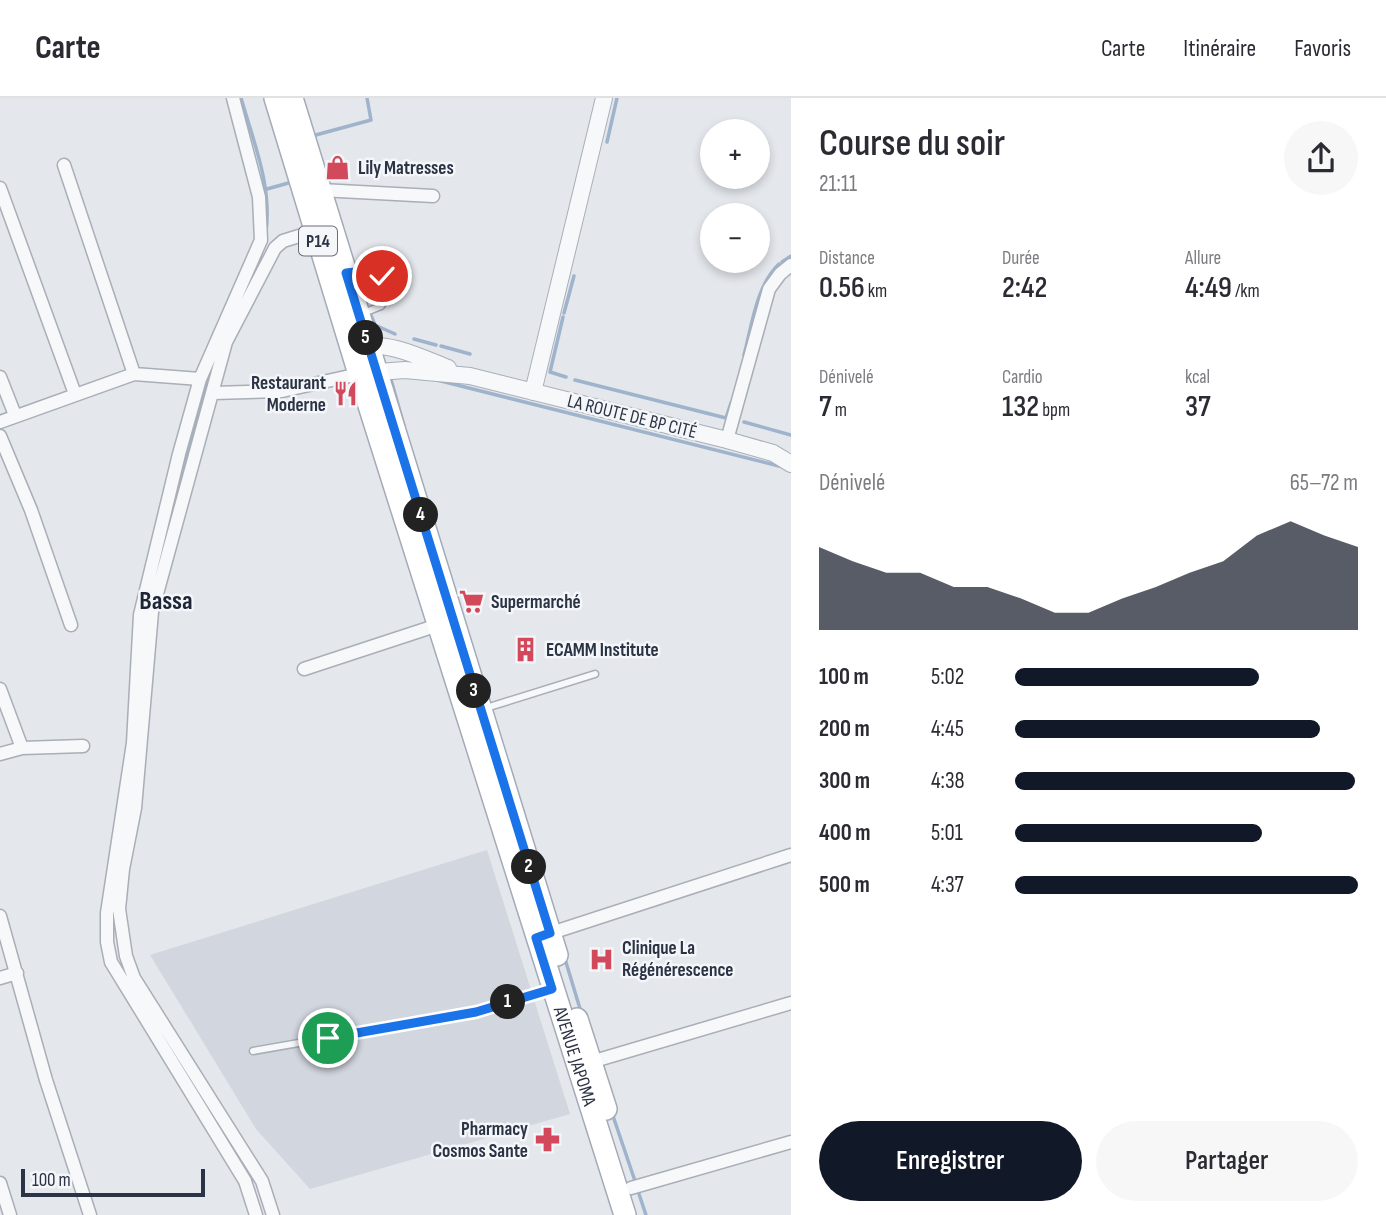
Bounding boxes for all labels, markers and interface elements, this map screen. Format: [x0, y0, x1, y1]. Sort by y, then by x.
text: Carte [35, 28, 101, 68]
text: Carte [1101, 34, 1145, 63]
text: Itinéraire [1183, 34, 1256, 63]
text: Favoris [1294, 34, 1351, 63]
map controls [700, 119, 770, 273]
button: + [700, 119, 770, 189]
text: Course du soir [819, 121, 1005, 166]
button: share [1284, 121, 1358, 195]
shop icon: Lily Matresses [324, 154, 352, 182]
place label: Lily Matresses [358, 157, 454, 180]
text: 21:11 [819, 170, 857, 198]
button: − [700, 203, 770, 273]
road number: P14 [299, 226, 337, 256]
pin [352, 246, 412, 306]
text: Distance [819, 247, 875, 270]
text: Durée [1002, 247, 1040, 270]
text: Allure [1185, 247, 1221, 270]
icon: check [363, 257, 401, 295]
text: 0.56 [819, 270, 865, 306]
text: 2:42 [1002, 270, 1047, 306]
text: 4:49 [1185, 270, 1232, 306]
text: km [865, 280, 887, 303]
text: /km [1232, 280, 1260, 303]
pin: 5 [348, 320, 384, 356]
text: 5 [361, 326, 370, 349]
text: Dénivelé [819, 366, 874, 389]
text: Cardio [1002, 366, 1043, 389]
text: kcal [1185, 366, 1210, 389]
place label: Restaurant Moderne [251, 372, 326, 417]
restaurant icon: Restaurant Moderne [332, 380, 360, 408]
text: 7 [819, 389, 832, 425]
text: 132 [1002, 389, 1039, 425]
text: 37 [1185, 389, 1211, 425]
street label: LA ROUTE DE BP CITÉ [565, 390, 699, 444]
text: m [832, 399, 847, 422]
text: bpm [1039, 399, 1070, 422]
text: Dénivelé [819, 469, 885, 497]
text: 65–72 m [1290, 469, 1358, 497]
pin: 4 [404, 498, 438, 532]
text: 4 [416, 503, 425, 526]
district label: Bassa [139, 586, 193, 617]
supermarket icon: Supermarché [457, 588, 485, 616]
place label: Supermarché [491, 591, 581, 614]
building icon: ECAMM Institute [512, 636, 540, 664]
place label: ECAMM Institute [546, 639, 659, 662]
text: 100 m [819, 663, 869, 691]
text: 5:02 [931, 663, 964, 691]
pin: 3 [456, 674, 491, 708]
text: 3 [469, 679, 478, 702]
text: 200 m [819, 715, 870, 743]
text: 4:45 [931, 715, 964, 743]
text: 300 m [819, 767, 870, 795]
text: 4:38 [931, 767, 965, 795]
text: 400 m [819, 819, 870, 847]
text: 5:01 [931, 819, 963, 847]
pin: 2 [512, 850, 546, 884]
text: 2 [524, 855, 533, 878]
text: 500 m [819, 871, 870, 899]
text: 4:37 [931, 871, 964, 899]
place label: Clinique La Régénérescence [622, 937, 734, 982]
hospital icon: Clinique La Régénérescence [588, 945, 616, 973]
pin: 1 [490, 984, 526, 1020]
text: 1 [504, 990, 511, 1013]
street label: AVENUE JAPOMA [548, 1003, 602, 1110]
pin [298, 1008, 358, 1068]
icon: arrive [309, 1019, 347, 1057]
place label: Pharmacy Cosmos Sante [432, 1118, 528, 1163]
button: Enregistrer [819, 1121, 1082, 1201]
button: Partager [1096, 1121, 1358, 1201]
pharmacy icon: Pharmacy Cosmos Sante [534, 1126, 562, 1154]
scale bar [21, 1166, 205, 1198]
text: 100 m [32, 1169, 71, 1192]

